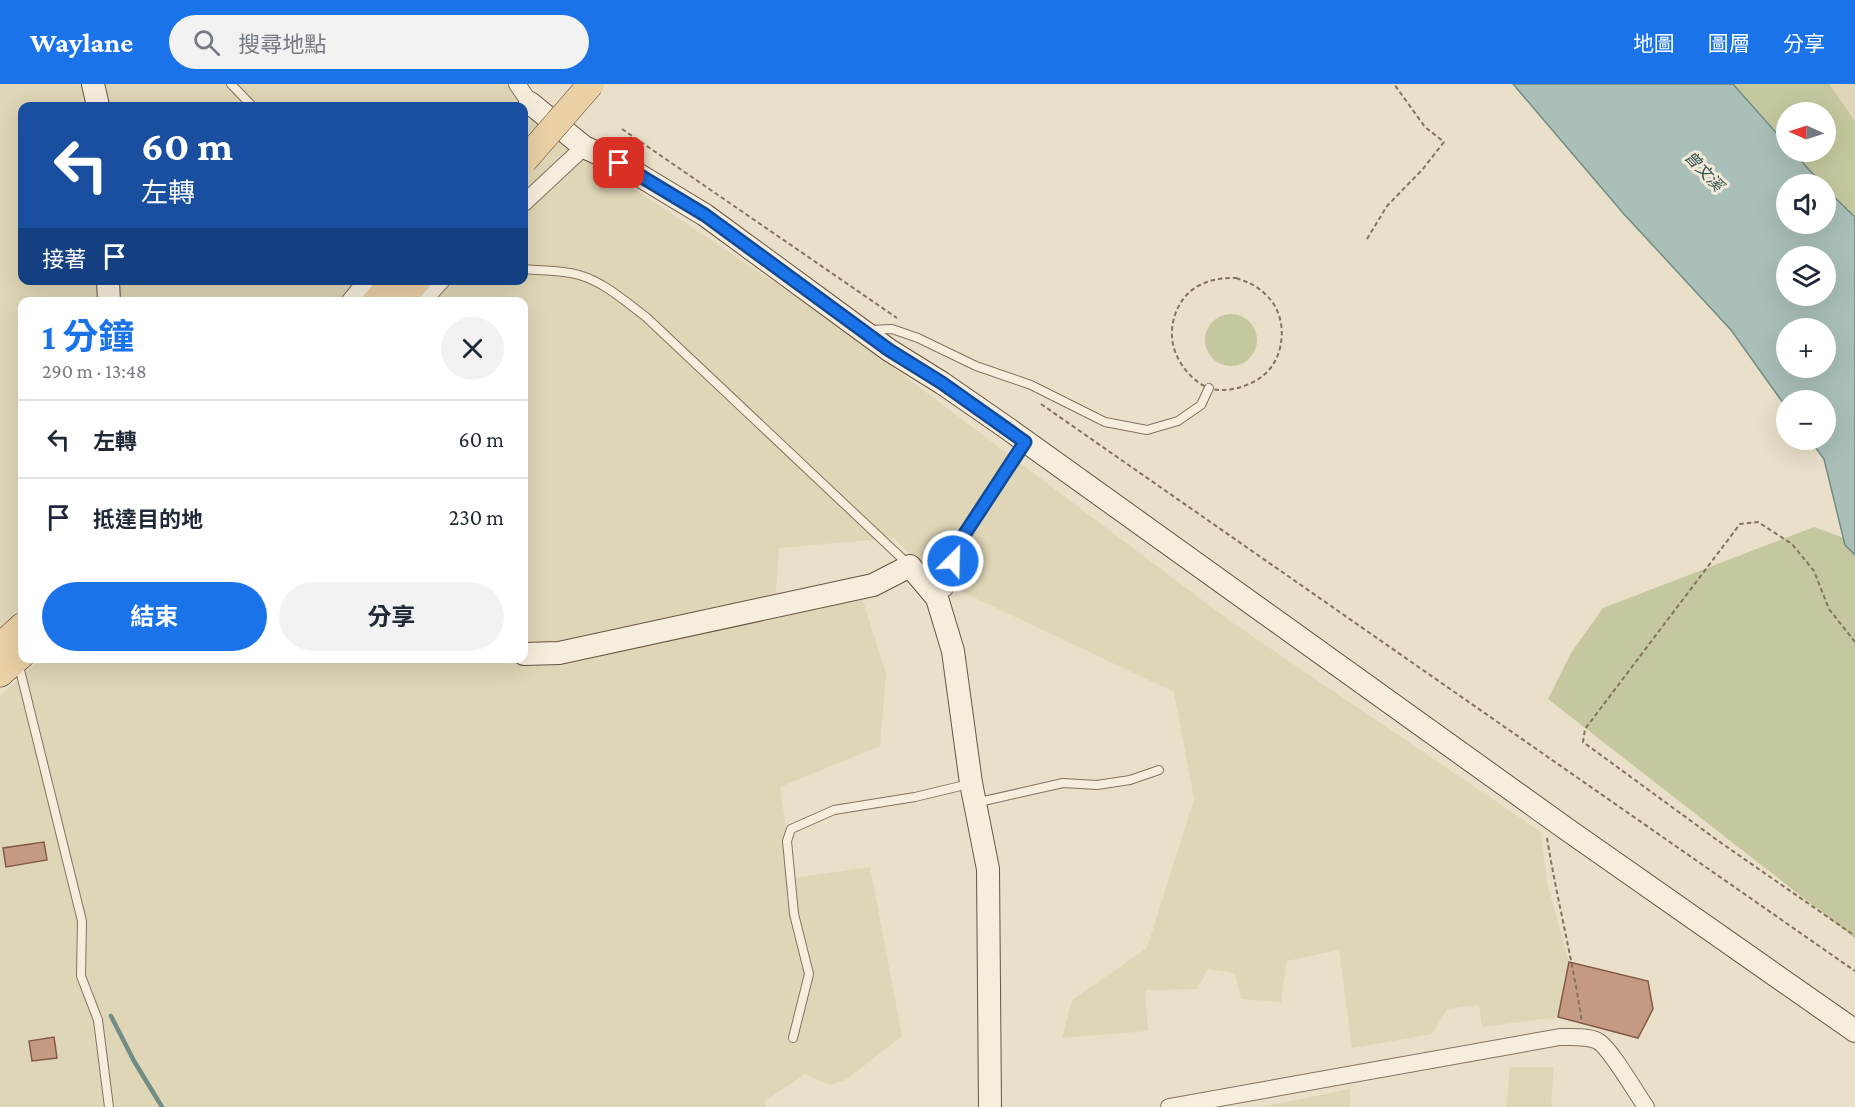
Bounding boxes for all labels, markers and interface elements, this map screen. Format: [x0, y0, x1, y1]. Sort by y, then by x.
search box [169, 15, 589, 69]
icon: search [190, 26, 223, 59]
text: Waylane [30, 27, 133, 58]
text: 搜尋地點 [238, 32, 326, 57]
text: 地圖 [1633, 32, 1675, 56]
text: 圖層 [1708, 32, 1750, 56]
text: 分享 [1783, 32, 1825, 56]
north arrow [1776, 102, 1836, 162]
map controls [1776, 102, 1836, 450]
text: 60 m [141, 122, 233, 169]
icon: left [42, 126, 120, 204]
pin [593, 137, 644, 188]
icon: arrive [602, 146, 635, 179]
water label: 曾文溪 [1681, 148, 1728, 196]
button: sound [1776, 174, 1836, 234]
text: 左轉 [141, 178, 195, 208]
icon: arrive [98, 240, 131, 273]
button: layers [1776, 246, 1836, 306]
text: 接著 [42, 247, 86, 272]
text: 1 分鐘 [42, 317, 134, 357]
button: close [441, 317, 504, 380]
button: + [1776, 318, 1836, 378]
text: 290 m · 13:48 [42, 360, 147, 382]
button: − [1776, 390, 1836, 450]
icon: left [42, 423, 75, 456]
text: 60 m [459, 427, 504, 452]
text: 左轉 [93, 429, 137, 454]
icon: arrive [42, 501, 75, 534]
text: 230 m [449, 505, 504, 530]
text: 抵達目的地 [93, 507, 203, 532]
position arrow [921, 529, 985, 593]
button: 結束 [42, 582, 267, 651]
button: 分享 [279, 582, 504, 651]

